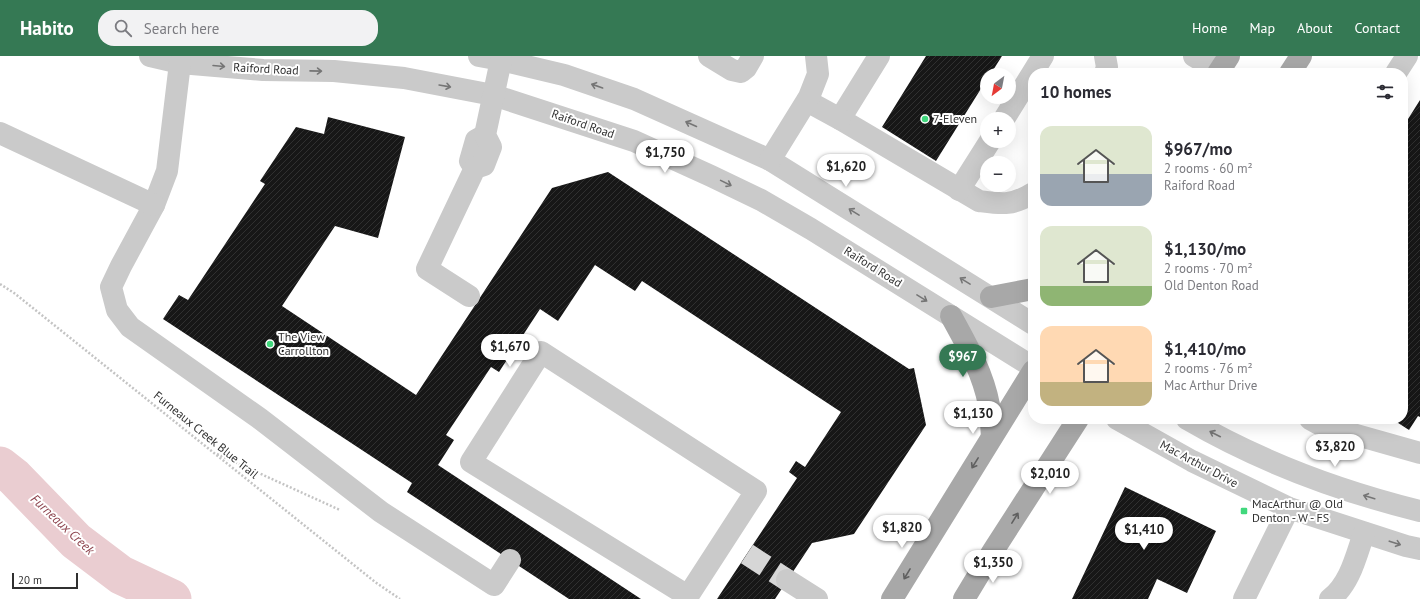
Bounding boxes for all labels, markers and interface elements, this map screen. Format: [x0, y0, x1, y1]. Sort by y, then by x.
search box [98, 10, 378, 46]
text: Habito [20, 16, 74, 40]
icon: search [112, 17, 134, 39]
text: Search here [144, 19, 219, 38]
text: Home [1192, 19, 1227, 37]
text: Map [1249, 19, 1275, 37]
text: About [1297, 19, 1333, 37]
text: Contact [1355, 19, 1400, 37]
street label: Raiford Road [233, 59, 299, 78]
one-way arrow [212, 63, 225, 70]
one-way arrow [309, 67, 322, 75]
north arrow [980, 68, 1016, 104]
map controls [980, 68, 1016, 192]
text: 10 homes [1040, 81, 1111, 103]
icon: filters [1374, 81, 1396, 103]
one-way arrow [438, 82, 451, 90]
one-way arrow [591, 82, 604, 89]
street label: Raiford Road [550, 106, 617, 141]
place label: 7-Eleven [933, 111, 977, 126]
button: + [980, 112, 1016, 148]
marker: 7-Eleven [920, 114, 930, 124]
one-way arrow [685, 120, 697, 127]
text: $967/mo [1164, 138, 1232, 160]
pin: $1,750 [632, 140, 698, 174]
icon: home [1072, 142, 1120, 190]
text: $1,750 [645, 144, 685, 161]
pin: $1,620 [813, 154, 879, 188]
button: − [980, 156, 1016, 192]
text: $1,620 [826, 158, 866, 175]
text: 2 rooms · 60 m² [1164, 160, 1253, 177]
text: Raiford Road [1164, 177, 1235, 194]
one-way arrow [719, 180, 731, 187]
one-way arrow [848, 208, 860, 216]
text: $1,130/mo [1164, 238, 1246, 260]
icon: home [1072, 242, 1120, 290]
street label: Raiford Road [842, 243, 905, 290]
text: 2 rooms · 70 m² [1164, 260, 1253, 277]
one-way arrow [959, 276, 971, 284]
text: Old Denton Road [1164, 277, 1259, 294]
one-way arrow [916, 294, 927, 302]
place label: The View Carrollton [278, 329, 329, 358]
pin: $1,670 [477, 334, 543, 368]
text: $1,670 [490, 338, 530, 355]
text: $1,410/mo [1164, 338, 1246, 360]
marker: The View Carrollton [265, 339, 275, 349]
icon: home [1072, 342, 1120, 390]
pin: $967 [939, 344, 987, 378]
text: $967 [948, 348, 978, 365]
text: 2 rooms · 76 m² [1164, 360, 1253, 377]
text: Mac Arthur Drive [1164, 377, 1257, 394]
street label: Furneaux Creek Blue Trail [151, 388, 262, 482]
pin: $1,130 [940, 401, 1006, 435]
text: $1,130 [953, 405, 993, 422]
one-way arrow [1209, 430, 1221, 438]
pin: $3,820 [1302, 434, 1368, 468]
street label: Mac Arthur Drive [1158, 437, 1241, 490]
text: $3,820 [1315, 438, 1355, 455]
one-way arrow [971, 457, 979, 468]
pin: $2,010 [1017, 461, 1083, 495]
text: $2,010 [1030, 465, 1070, 482]
water label: Furneaux Creek [27, 490, 99, 559]
one-way arrow [1363, 493, 1376, 500]
place label: MacArthur @ Old Denton - W - FS [1252, 496, 1343, 525]
marker: MacArthur @ Old Denton - W - FS [1239, 506, 1249, 516]
one-way arrow [1011, 513, 1019, 524]
pin: $1,820 [869, 515, 935, 549]
pin: $1,410 [1111, 517, 1177, 551]
text: $1,820 [882, 519, 922, 536]
text: $1,410 [1124, 521, 1164, 538]
one-way arrow [1388, 540, 1401, 547]
pin: $1,350 [960, 550, 1026, 584]
text: $1,350 [973, 554, 1013, 571]
one-way arrow [903, 568, 911, 579]
scale bar [12, 571, 78, 590]
text: 20 m [18, 573, 42, 587]

